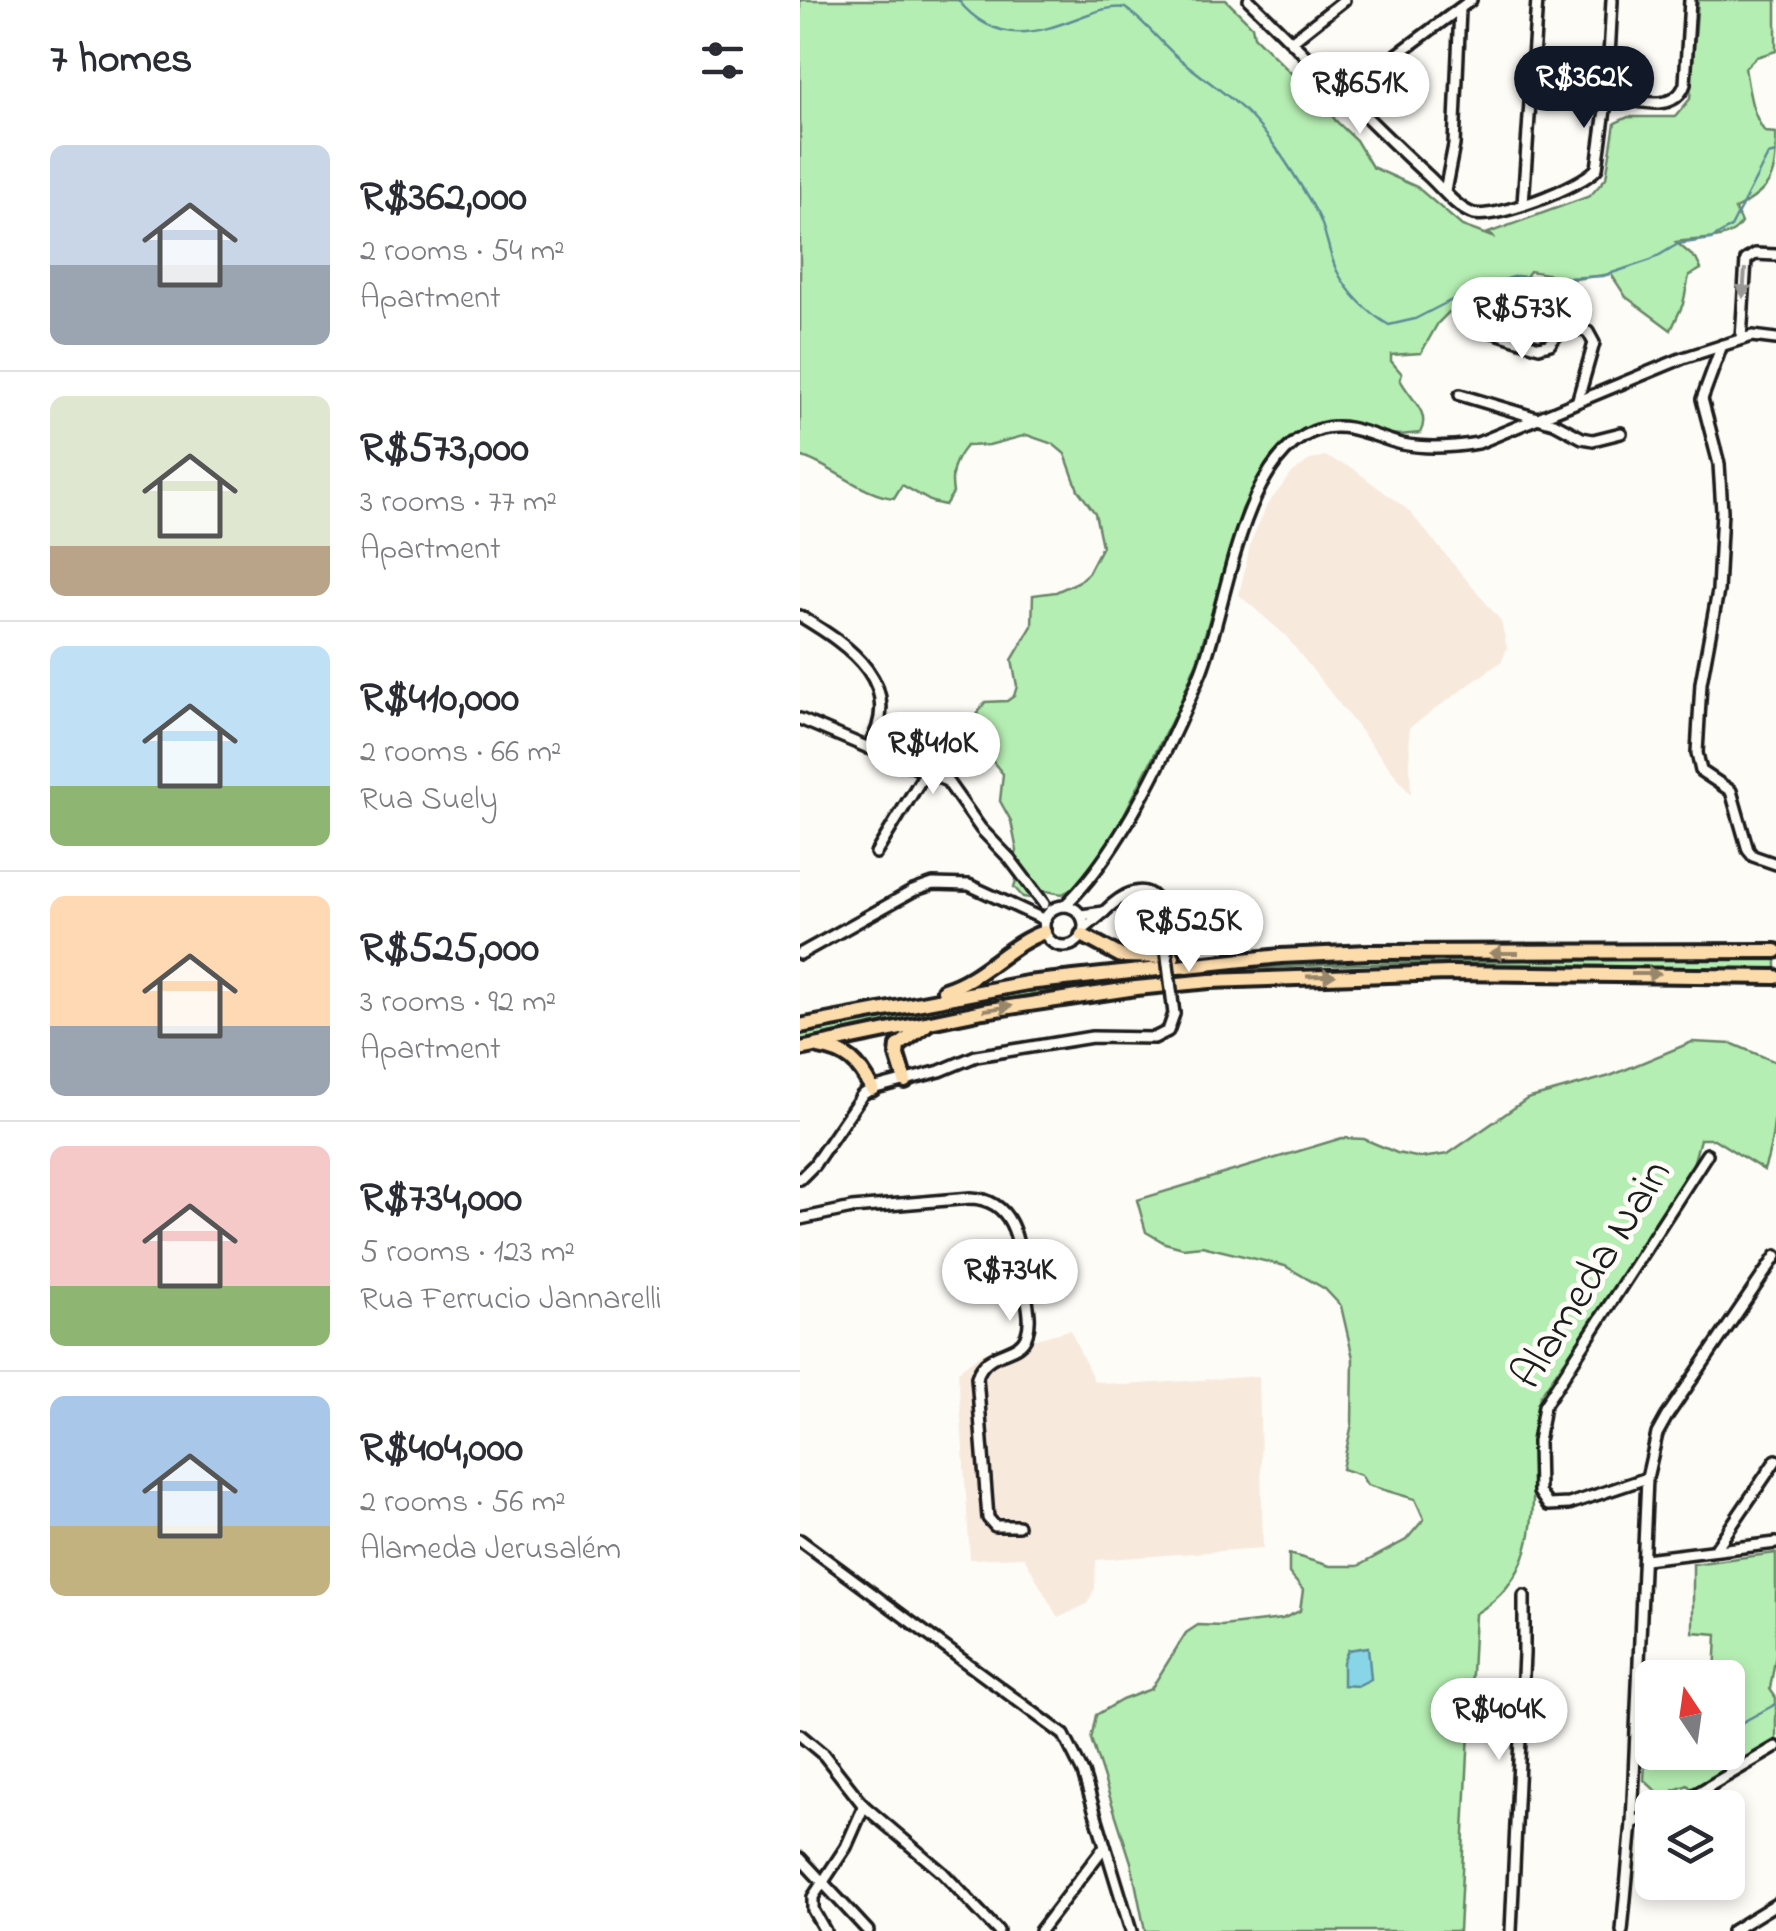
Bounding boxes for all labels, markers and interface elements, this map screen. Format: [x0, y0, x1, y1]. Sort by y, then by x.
text: 7 homes [50, 30, 192, 91]
icon: filters [695, 33, 750, 88]
pin: R$362K [1503, 46, 1665, 131]
pin: R$651K [1279, 52, 1441, 137]
text: R$362K [1536, 55, 1632, 102]
text: R$651K [1312, 61, 1408, 108]
text: R$362,000 [360, 168, 527, 229]
icon: home [130, 185, 250, 305]
text: 2 rooms · 54 m² [360, 229, 565, 276]
one-way arrow [1736, 267, 1752, 299]
text: Apartment [360, 276, 501, 323]
pin: R$573K [1441, 277, 1603, 362]
text: R$573K [1473, 286, 1571, 333]
text: R$573,000 [360, 419, 529, 480]
icon: home [130, 436, 250, 556]
text: 3 rooms · 77 m² [360, 480, 557, 527]
text: Apartment [360, 527, 501, 574]
text: R$410,000 [360, 669, 519, 730]
icon: home [130, 686, 250, 806]
pin: R$410K [852, 712, 1014, 797]
text: R$410K [888, 721, 978, 768]
text: 2 rooms · 66 m² [360, 730, 562, 777]
text: Rua Suely [360, 777, 497, 824]
pin: R$525K [1108, 890, 1270, 975]
text: R$525K [1136, 899, 1242, 946]
text: R$525,000 [360, 919, 539, 980]
icon: home [130, 936, 250, 1056]
one-way arrow [1487, 945, 1519, 961]
one-way arrow [1631, 966, 1663, 982]
one-way arrow [1306, 968, 1338, 984]
text: 3 rooms · 92 m² [360, 980, 556, 1027]
one-way arrow [983, 1000, 1015, 1016]
text: Apartment [360, 1027, 501, 1074]
street label: Alameda Nain [1496, 1147, 1690, 1403]
text: R$734,000 [360, 1169, 522, 1230]
icon: home [130, 1186, 250, 1306]
text: 5 rooms · 123 m² [360, 1230, 575, 1277]
pin: R$734K [929, 1239, 1091, 1324]
text: R$734K [964, 1248, 1056, 1295]
text: Rua Ferrucio Jannarelli [360, 1277, 661, 1324]
text: R$404,000 [360, 1419, 523, 1480]
icon: home [130, 1436, 250, 1556]
text: 2 rooms · 56 m² [360, 1480, 566, 1527]
text: Alameda Jerusalém [360, 1527, 621, 1574]
north arrow [1635, 1660, 1745, 1770]
map controls [1635, 1660, 1745, 1900]
pin: R$404K [1418, 1678, 1580, 1763]
text: R$404K [1453, 1687, 1545, 1734]
button: layers [1635, 1790, 1745, 1900]

